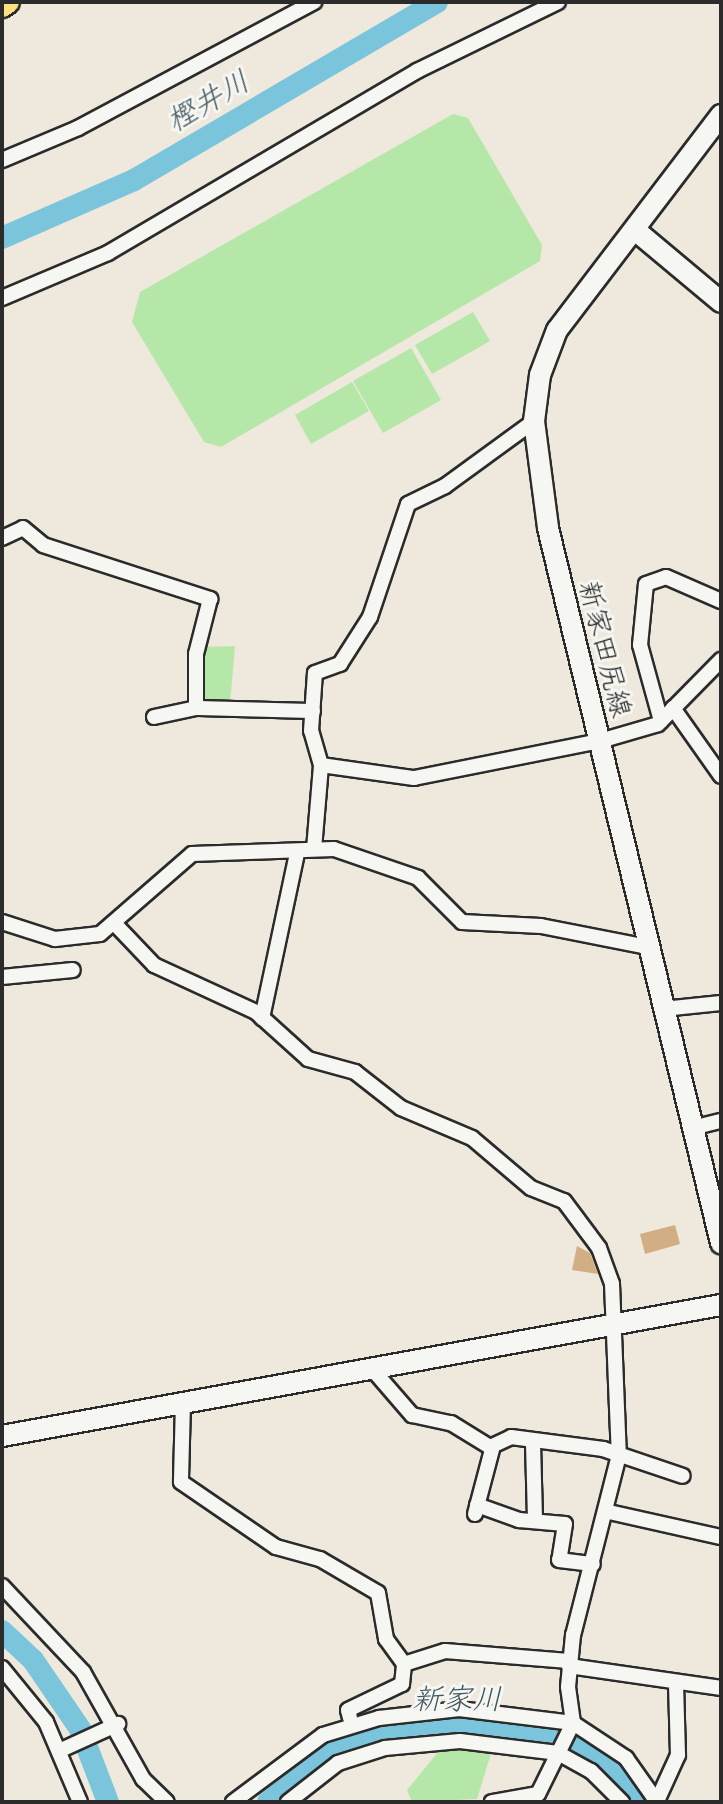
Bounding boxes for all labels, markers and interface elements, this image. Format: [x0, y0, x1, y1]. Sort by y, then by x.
water label: 樫井川 [160, 63, 256, 139]
street label: 新家田尻線 [573, 577, 639, 721]
water label: 新家川 [412, 1681, 502, 1717]

